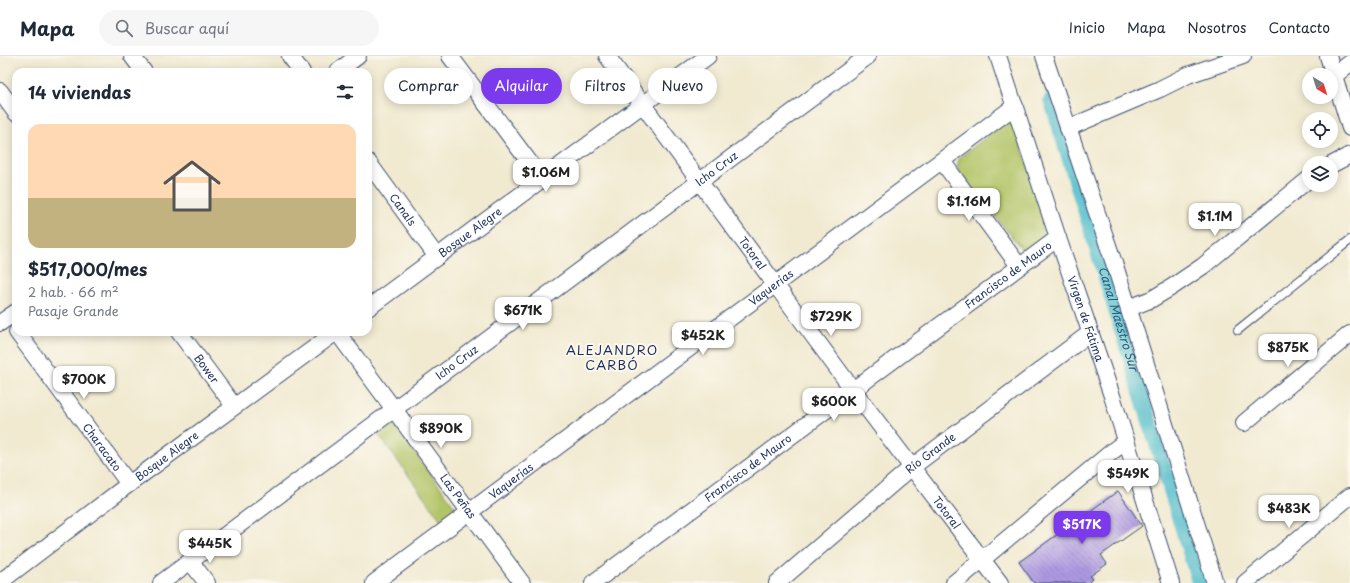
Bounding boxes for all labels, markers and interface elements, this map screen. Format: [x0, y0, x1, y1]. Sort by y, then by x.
search box [99, 10, 379, 46]
text: Mapa [20, 14, 75, 42]
text: Buscar aquí [145, 16, 229, 39]
icon: search [113, 17, 135, 39]
text: Inicio [1069, 17, 1105, 38]
text: Mapa [1127, 17, 1165, 38]
text: Nosotros [1187, 17, 1247, 38]
text: Contacto [1269, 17, 1330, 38]
chip: Comprar [384, 68, 473, 104]
chip: Alquilar [481, 68, 562, 104]
chip: Filtros [570, 68, 640, 104]
chip: Nuevo [648, 68, 717, 104]
north arrow [1302, 68, 1338, 104]
map controls [1302, 68, 1338, 192]
text: 14 viviendas [28, 79, 131, 105]
icon: filters [334, 81, 356, 103]
button: locate [1302, 112, 1338, 148]
street label: Icho Cruz [692, 147, 741, 190]
icon: home [156, 150, 228, 222]
button: layers [1302, 156, 1338, 192]
pin: $1.06M [513, 159, 579, 193]
text: $1.06M [522, 162, 570, 181]
pin: $1.16M [936, 188, 1002, 222]
street label: Canals [385, 190, 421, 229]
text: $1.16M [947, 191, 991, 210]
street label: Bosque Alegre [434, 203, 505, 261]
pin: $1.1M [1187, 203, 1243, 237]
text: $1.1M [1198, 206, 1232, 225]
street label: Totoral [735, 233, 771, 273]
street label: Francisco de Mauro [961, 237, 1055, 313]
text: $517,000/mes [28, 256, 147, 282]
water label: Canal Maestro Sur [1095, 264, 1144, 376]
street label: Vaquerías [745, 265, 797, 309]
street label: Virgen de Fátima [1064, 273, 1109, 365]
text: 2 hab. · 66 m² [28, 282, 119, 301]
pin: $671K [495, 297, 551, 331]
text: $671K [504, 300, 542, 319]
text: Pasaje Grande [28, 301, 119, 320]
pin: $729K [803, 303, 859, 337]
text: $729K [810, 306, 852, 325]
pin: $452K [675, 322, 731, 356]
text: $452K [681, 325, 725, 344]
pin: $875K [1260, 334, 1316, 368]
text: $875K [1267, 337, 1309, 356]
district label: ALEJANDRO CARBÓ [566, 340, 658, 374]
street label: Icho Cruz [432, 341, 481, 384]
street label: Bower [190, 350, 224, 388]
pin: $700K [56, 366, 112, 400]
text: $700K [62, 369, 106, 388]
pin: $600K [806, 388, 862, 422]
text: $600K [811, 391, 857, 410]
pin: $890K [413, 415, 469, 449]
text: $890K [419, 418, 463, 437]
street label: Characato [79, 419, 126, 474]
street label: Bosque Alegre [131, 427, 202, 485]
street label: Río Grande [901, 428, 959, 477]
street label: Francisco de Mauro [701, 430, 795, 506]
street label: Vaquerías [485, 458, 537, 503]
pin: $549K [1100, 460, 1156, 494]
text: $549K [1107, 463, 1149, 482]
street label: Las Peñas [436, 470, 481, 522]
street label: Totoral [929, 492, 965, 532]
pin: $483K [1261, 495, 1317, 529]
text: $483K [1267, 498, 1311, 517]
pin: $517K [1054, 511, 1110, 545]
text: $517K [1063, 514, 1101, 533]
pin: $445K [182, 530, 238, 564]
text: $445K [188, 533, 232, 552]

